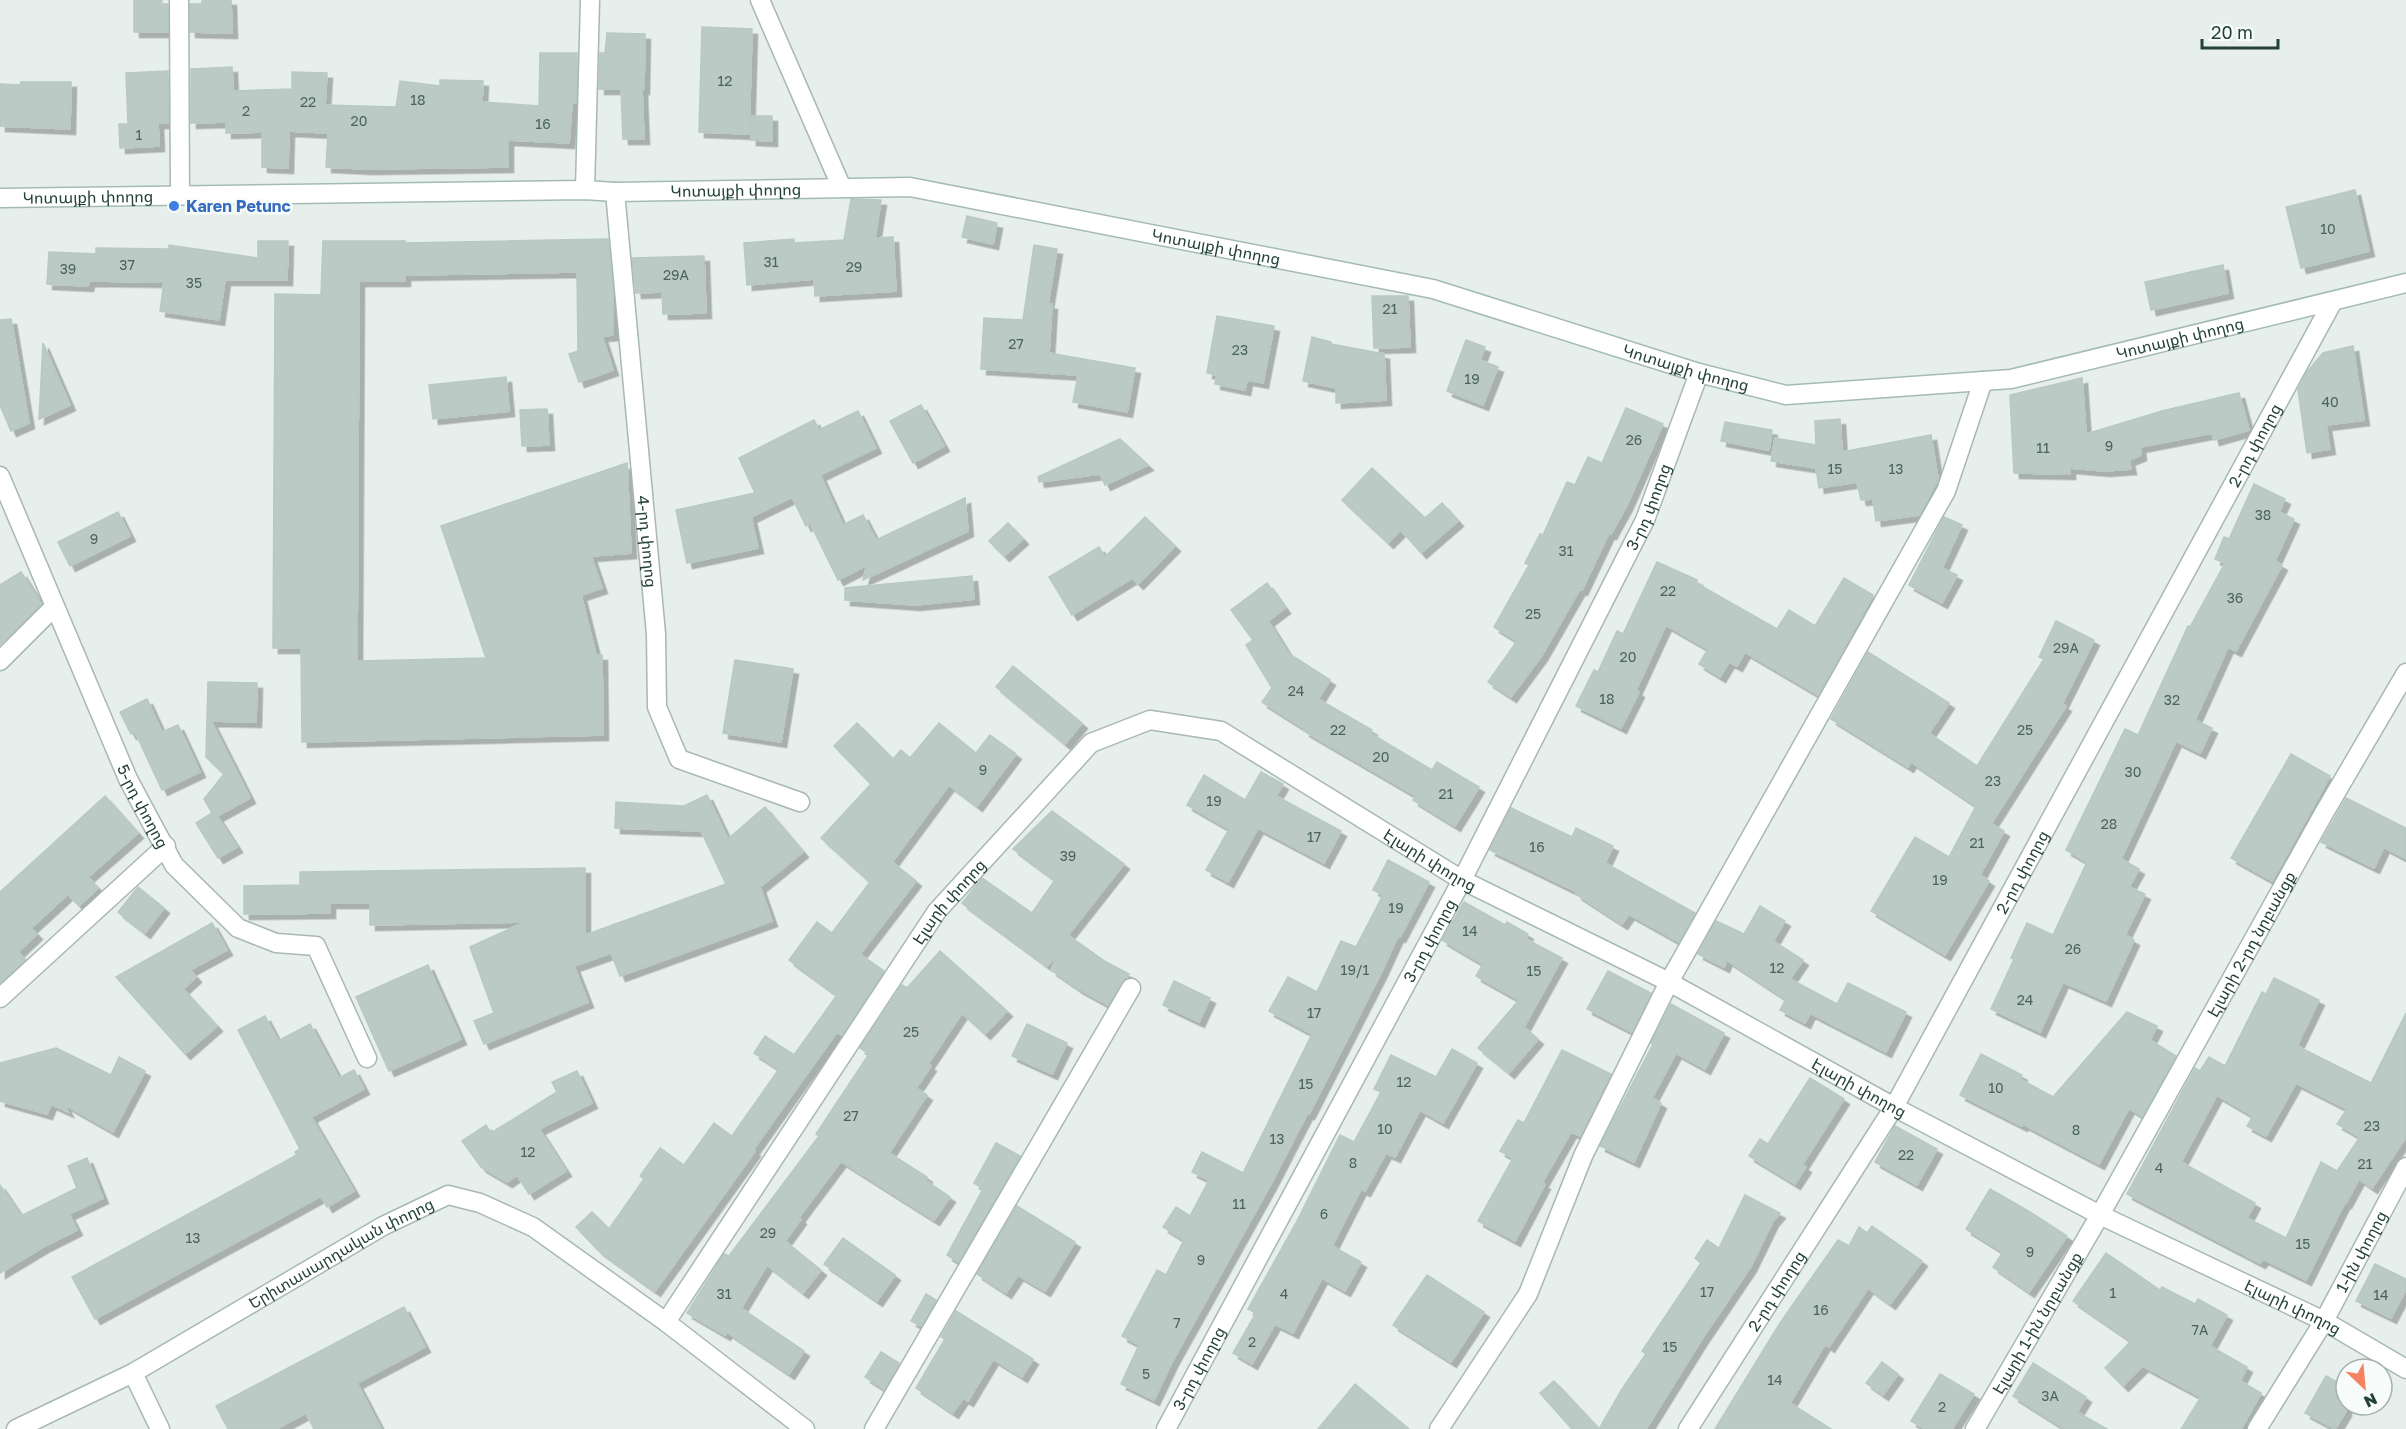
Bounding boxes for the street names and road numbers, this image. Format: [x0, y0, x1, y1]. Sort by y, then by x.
street label: Կոտայքի փողոց [670, 179, 801, 201]
street label: Կոտայքի փողոց [22, 186, 154, 208]
street label: Կոտայքի փողոց [1150, 224, 1282, 269]
street label: Կոտայքի փողոց [2114, 313, 2246, 363]
street label: Կոտայքի փողոց [1620, 340, 1751, 395]
street label: 2-րդ փողոց [2224, 400, 2285, 490]
street label: 3-րդ փողոց [1621, 461, 1675, 554]
street label: 4-րդ փողոց [633, 495, 662, 588]
street label: 5-րդ փողոց [113, 761, 173, 852]
street label: Էլարի փողոց [1380, 824, 1480, 896]
street label: 2-րդ փողոց [1991, 827, 2053, 917]
street label: Էլարի փողոց [908, 855, 990, 948]
street label: Էլարի 2-րդ նրբանցք [2202, 868, 2300, 1020]
street label: 3-րդ փողոց [1399, 895, 1460, 986]
street label: Էլարի փողոց [1808, 1053, 1910, 1122]
street label: Երիտասարդական փողոց [245, 1193, 437, 1313]
street label: 1-ին փողոց [2331, 1207, 2391, 1296]
street label: 2-րդ փողոց [1743, 1247, 1810, 1335]
street label: Էլարի 1-ին նրբանցք [1988, 1248, 2086, 1398]
street label: Էլարի փողոց [2241, 1275, 2345, 1339]
street label: 3-րդ փողոց [1168, 1323, 1229, 1414]

